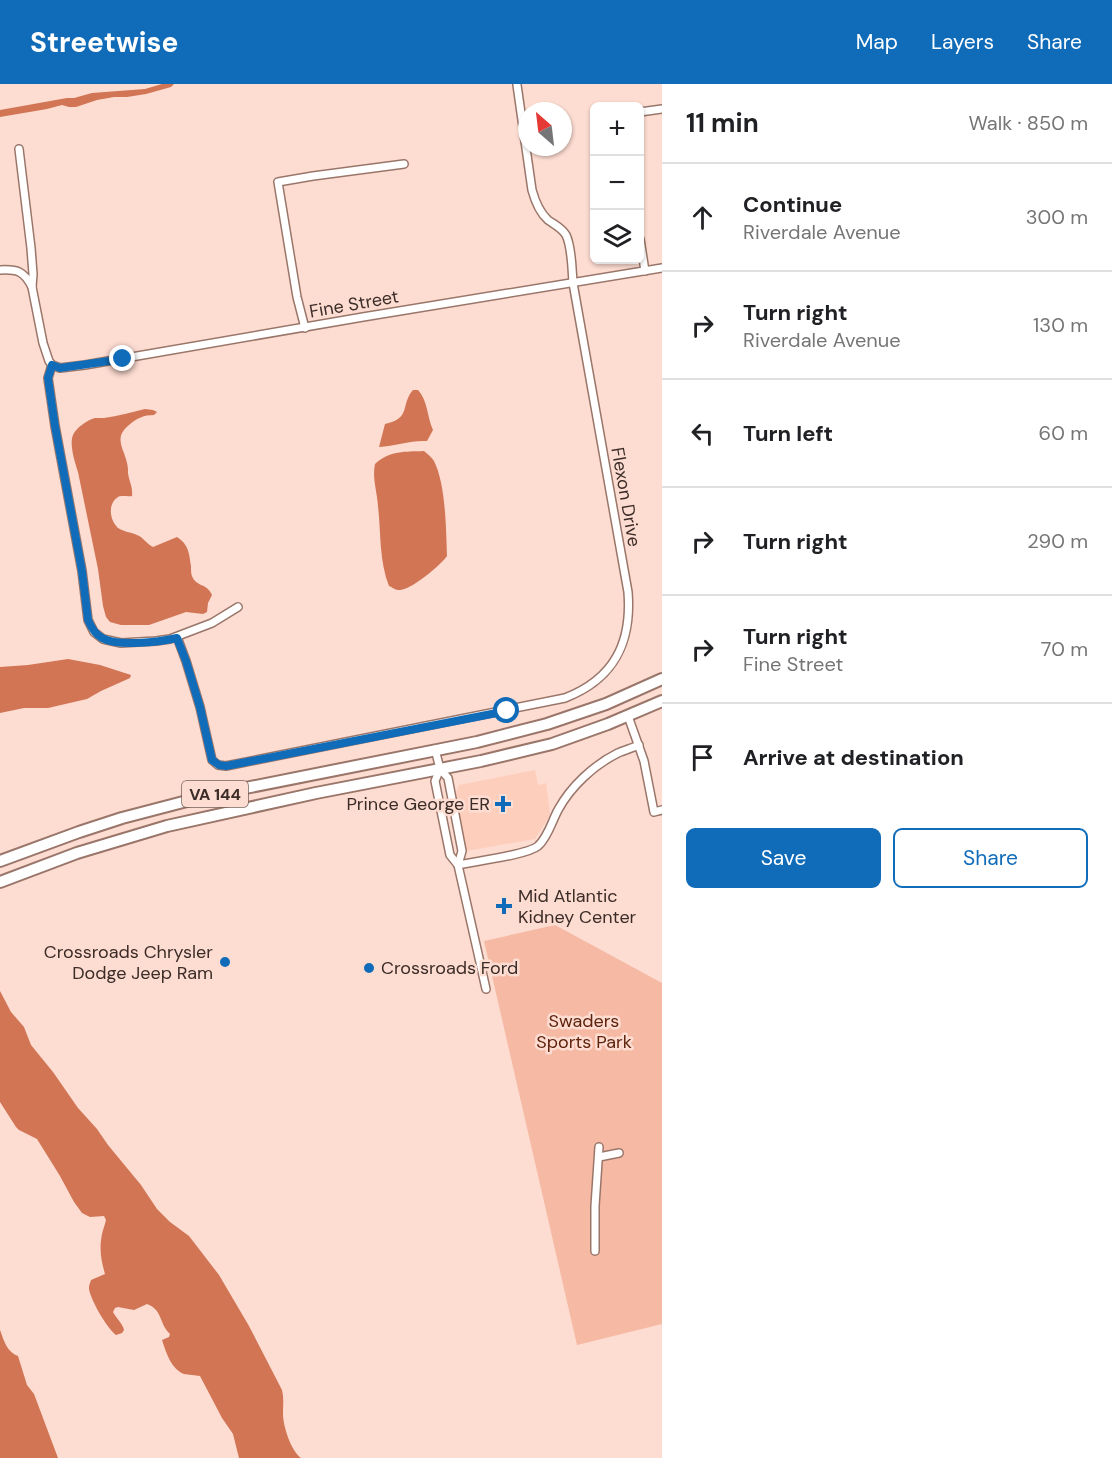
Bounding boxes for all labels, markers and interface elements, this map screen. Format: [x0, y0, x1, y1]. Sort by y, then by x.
text: Streetwise [30, 24, 178, 61]
text: Map [856, 28, 898, 56]
text: Layers [931, 28, 994, 56]
text: Share [1027, 28, 1082, 56]
north arrow [518, 102, 572, 156]
map controls [590, 102, 644, 264]
button: + [590, 102, 644, 156]
text: 11 min [686, 106, 759, 140]
text: Walk · 850 m [968, 110, 1088, 136]
button: − [590, 156, 644, 210]
text: Continue [743, 190, 842, 219]
icon: ahead [686, 201, 719, 234]
text: 300 m [1026, 204, 1088, 230]
button: layers [590, 210, 644, 264]
text: Riverdale Avenue [743, 219, 901, 245]
street label: Fine Street [307, 284, 401, 324]
text: Turn right [743, 298, 848, 327]
icon: right [686, 309, 719, 342]
text: 130 m [1033, 312, 1088, 338]
text: Riverdale Avenue [743, 327, 901, 353]
route end [109, 345, 135, 371]
icon: left [686, 417, 719, 450]
text: Turn left [743, 419, 833, 448]
text: 60 m [1039, 420, 1088, 446]
street label: Flexon Drive [605, 445, 647, 549]
icon: right [686, 525, 719, 558]
text: Turn right [743, 527, 848, 556]
text: 290 m [1027, 528, 1088, 554]
text: Turn right [743, 622, 848, 651]
icon: right [686, 633, 719, 666]
text: 70 m [1041, 636, 1088, 662]
text: Fine Street [743, 651, 843, 677]
route start [493, 697, 519, 723]
icon: arrive [686, 741, 719, 774]
text: Arrive at destination [743, 743, 964, 772]
road number: VA 144 [182, 781, 248, 807]
place label: Prince George ER [346, 792, 490, 816]
marker: Prince George ER [494, 795, 512, 813]
button: Save [686, 828, 881, 888]
button: Share [893, 828, 1088, 888]
place label: Mid Atlantic Kidney Center [518, 884, 637, 929]
marker: Mid Atlantic Kidney Center [495, 897, 513, 915]
place label: Crossroads Chrysler Dodge Jeep Ram [44, 940, 213, 985]
marker: Crossroads Chrysler Dodge Jeep Ram [218, 955, 232, 969]
place label: Crossroads Ford [381, 956, 518, 980]
marker: Crossroads Ford [362, 961, 376, 975]
park label: Swaders Sports Park [536, 1009, 632, 1054]

